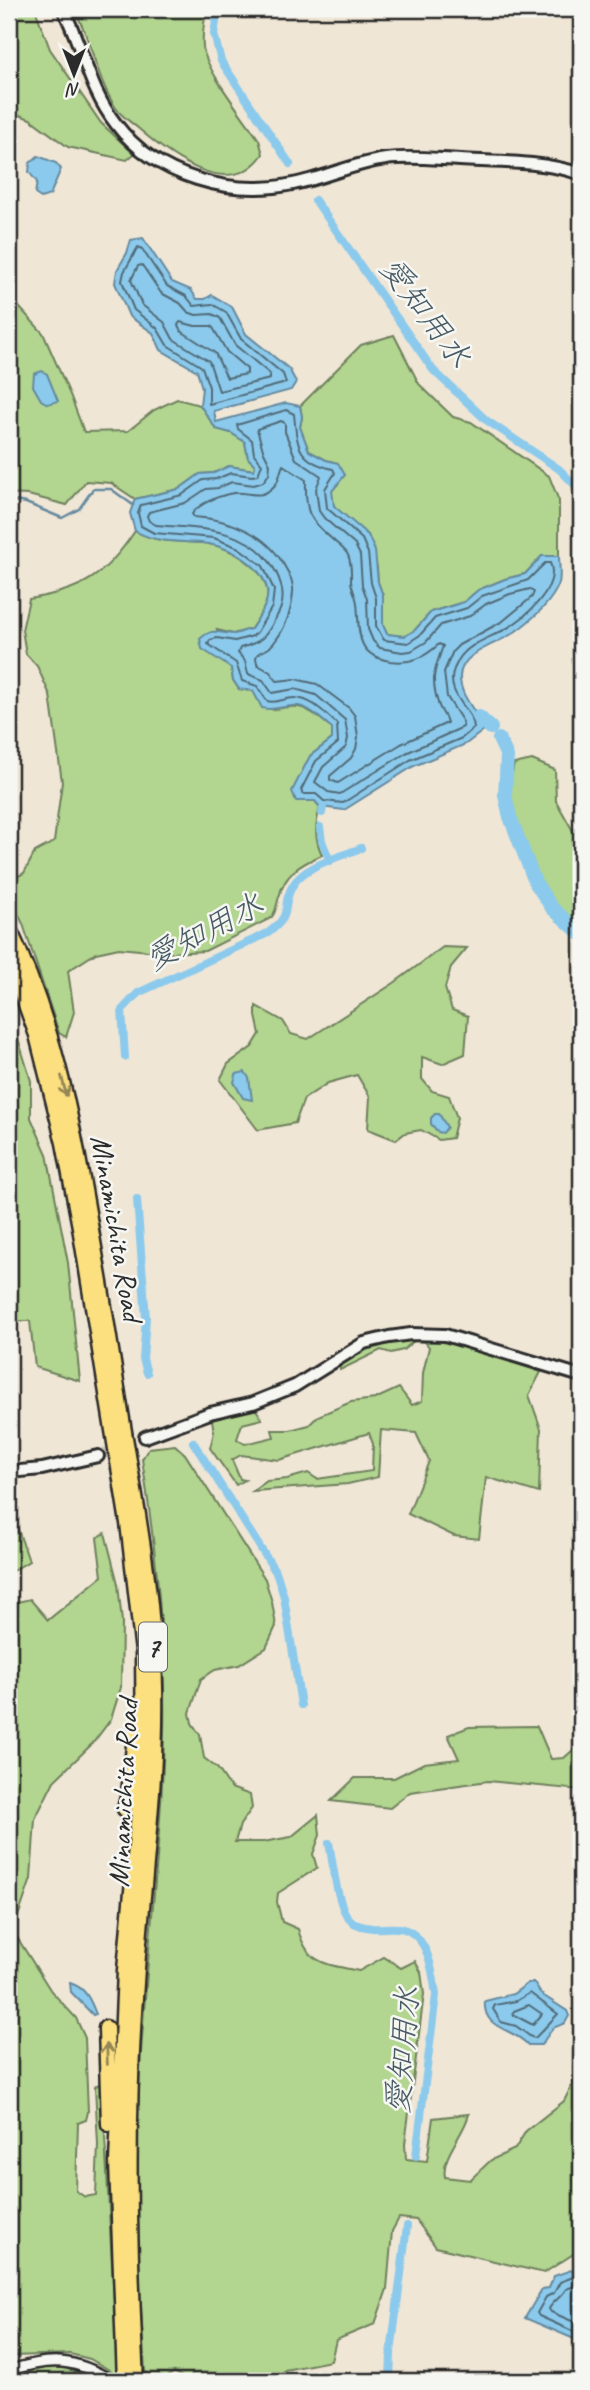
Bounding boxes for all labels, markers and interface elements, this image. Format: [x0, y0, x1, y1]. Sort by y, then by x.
north arrow [38, 38, 108, 108]
text: N [65, 78, 80, 102]
water label: 愛知用水 [371, 249, 480, 376]
water label: 愛知用水 [138, 883, 270, 980]
one-way arrow [58, 1074, 71, 1097]
street label: Minamichita Road [82, 1132, 153, 1328]
road number: 7 [139, 1622, 167, 1672]
street label: Minamichita Road [99, 1694, 147, 1888]
water label: 愛知用水 [376, 1984, 428, 2116]
one-way arrow [101, 2043, 114, 2066]

